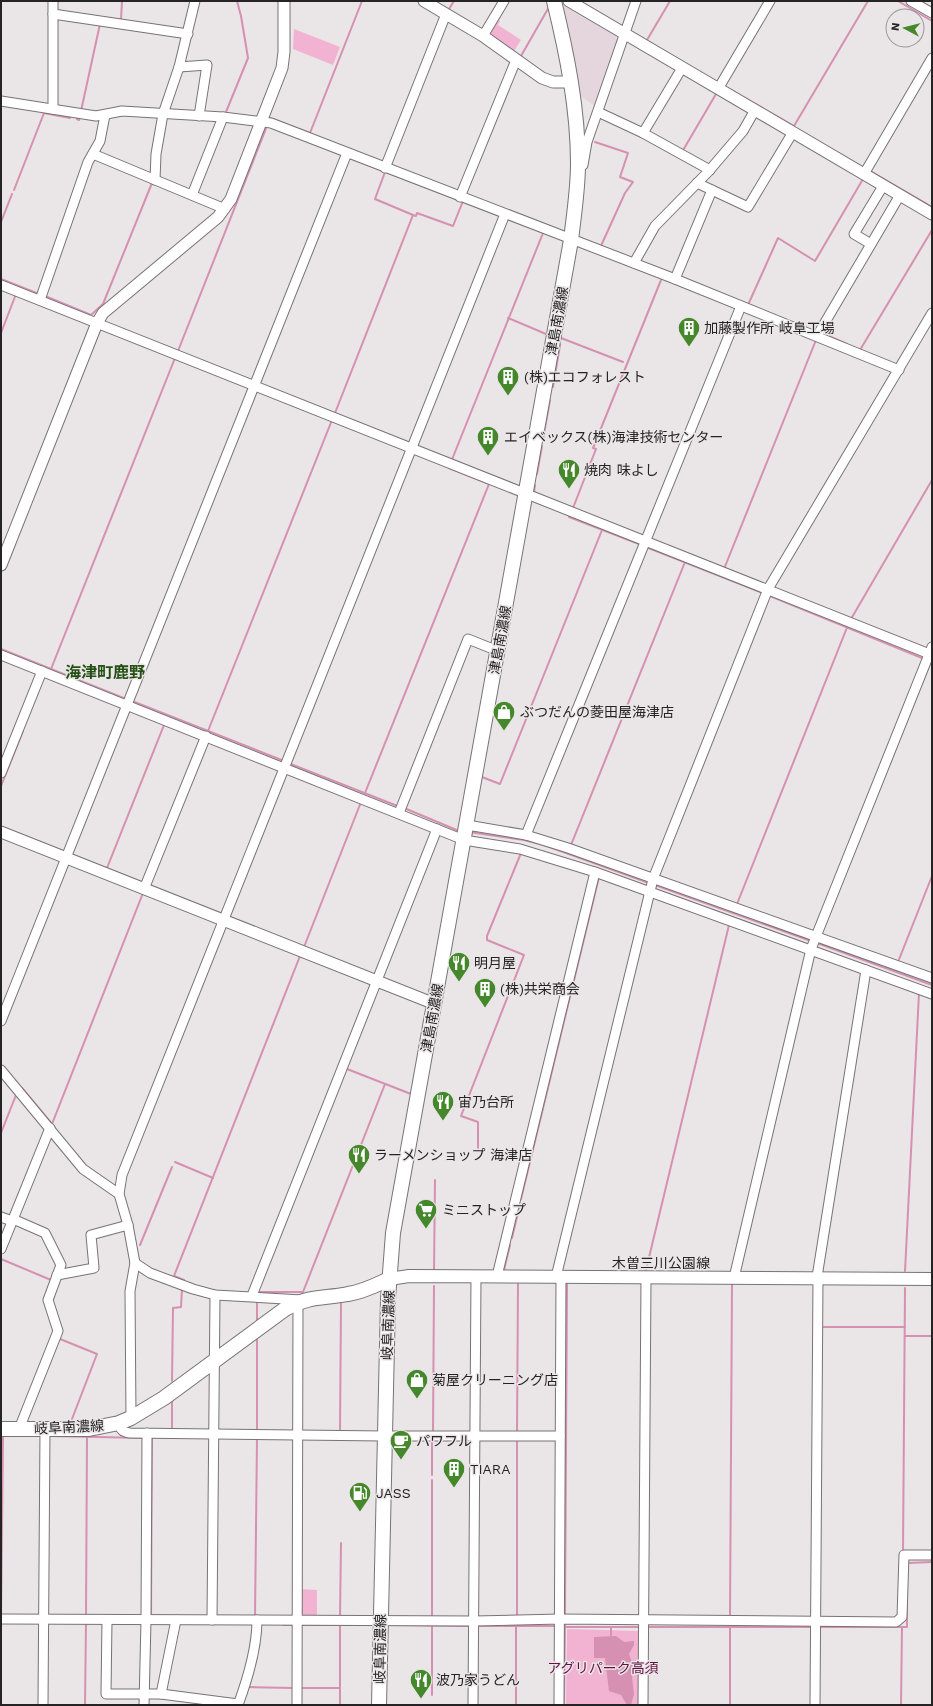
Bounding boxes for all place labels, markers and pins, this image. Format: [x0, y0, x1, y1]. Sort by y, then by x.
building icon: 加藤製作所 岐阜工場 [676, 315, 702, 348]
place label: 加藤製作所 岐阜工場 [704, 320, 835, 336]
building icon: (株)エコフォレスト [495, 364, 521, 397]
place label: (株)エコフォレスト [524, 369, 646, 385]
building icon: エイベックス(株)海津技術センター [475, 424, 501, 457]
place label: エイベックス(株)海津技術センター [504, 429, 723, 445]
restaurant icon: 焼肉 味よし [556, 457, 582, 490]
place label: 焼肉 味よし [584, 462, 659, 478]
shop icon: ぶつだんの菱田屋海津店 [491, 699, 517, 732]
place label: ぶつだんの菱田屋海津店 [520, 704, 674, 720]
restaurant icon: 明月屋 [446, 950, 472, 983]
place label: 明月屋 [474, 955, 516, 971]
building icon: (株)共栄商会 [472, 976, 498, 1009]
place label: (株)共栄商会 [500, 981, 580, 997]
restaurant icon: 宙乃台所 [430, 1089, 456, 1122]
place label: 宙乃台所 [458, 1094, 514, 1110]
restaurant icon: ラーメンショップ 海津店 [346, 1142, 372, 1175]
place label: ラーメンショップ 海津店 [374, 1147, 532, 1163]
supermarket icon: ミニストップ [413, 1197, 439, 1230]
place label: ミニストップ [442, 1202, 526, 1218]
shop icon: 菊屋クリーニング店 [404, 1367, 430, 1400]
place label: 菊屋クリーニング店 [432, 1372, 558, 1388]
cafe icon: パワフル [388, 1428, 414, 1461]
place label: パワフル [416, 1433, 472, 1449]
building icon: TIARA [441, 1456, 467, 1489]
place label: TIARA [470, 1461, 510, 1477]
fuel station icon: JASS [347, 1480, 373, 1513]
place label: JASS [376, 1485, 411, 1501]
restaurant icon: 波乃家うどん [408, 1667, 434, 1700]
place label: 波乃家うどん [436, 1672, 520, 1688]

